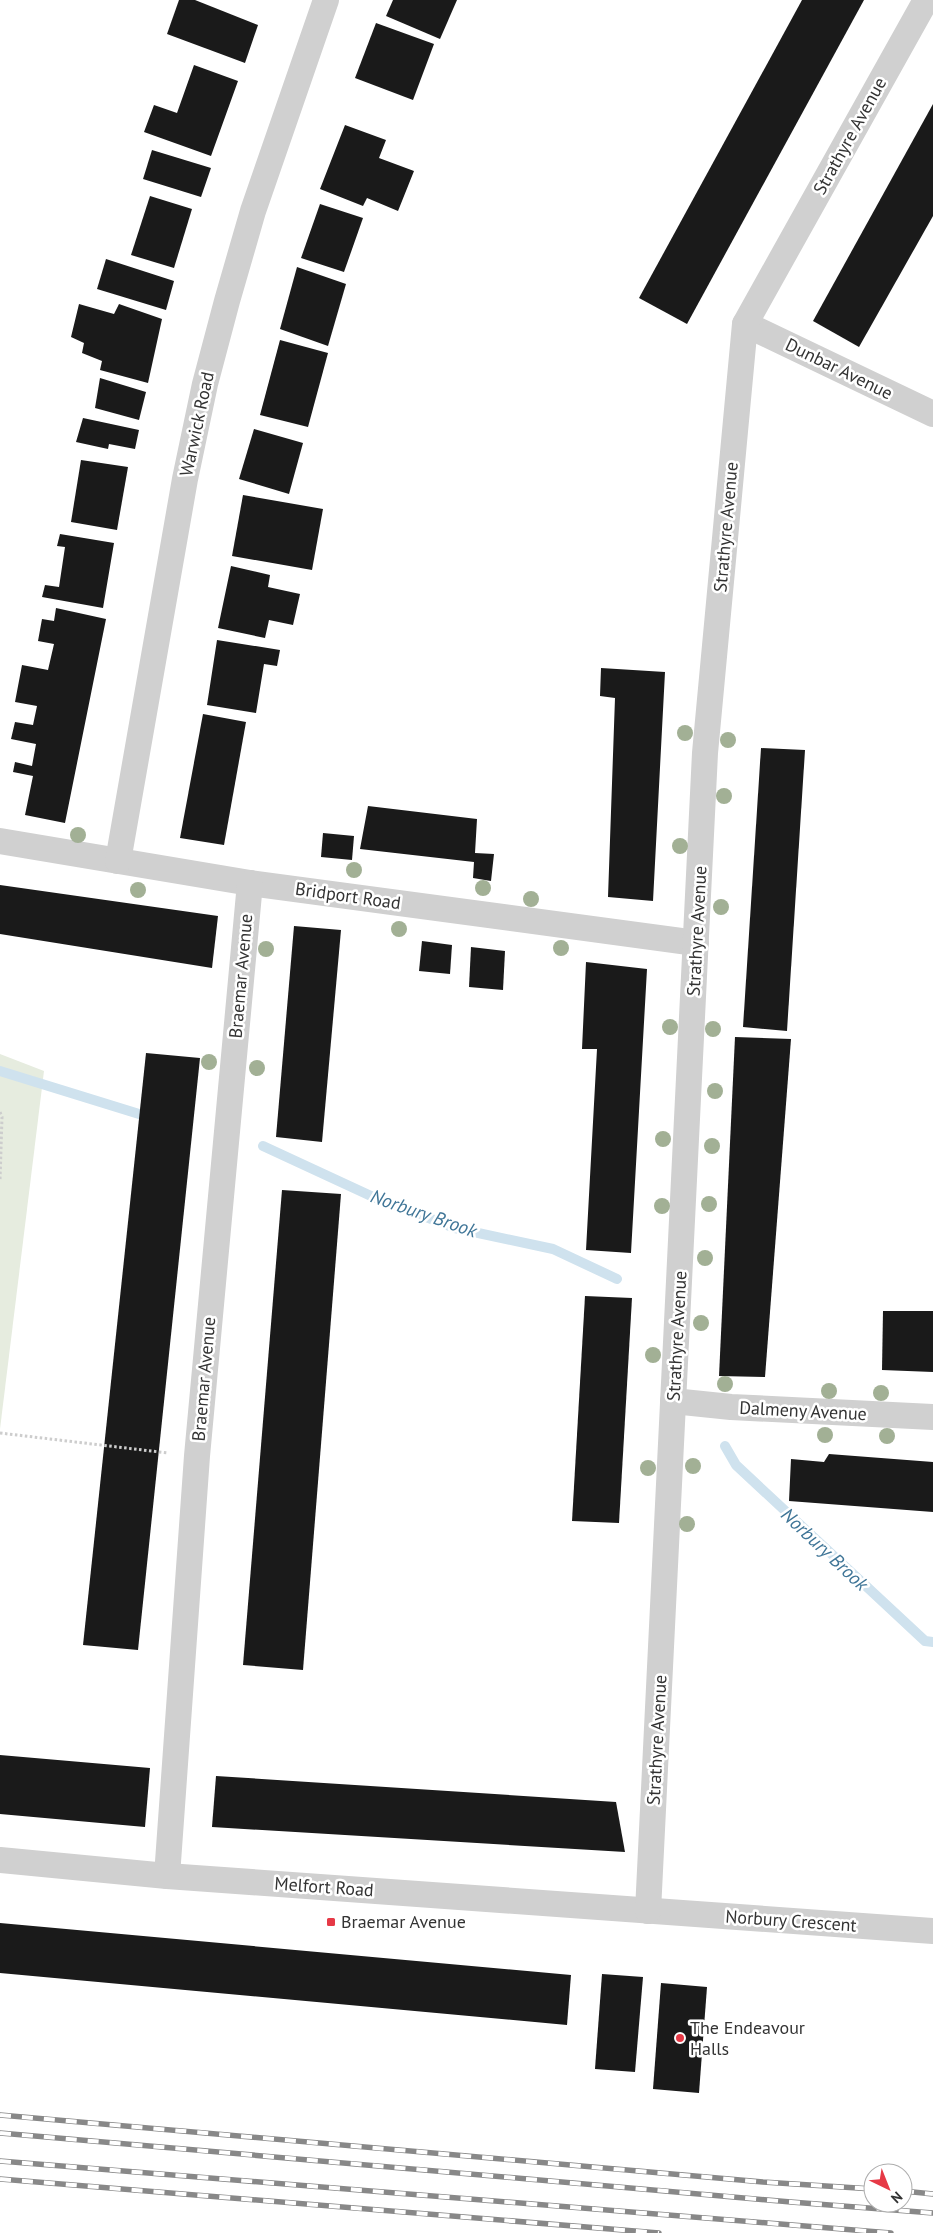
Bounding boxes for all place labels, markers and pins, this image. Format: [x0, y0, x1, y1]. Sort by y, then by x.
place label: Braemar Avenue [341, 1910, 466, 1933]
marker: Braemar Avenue [325, 1916, 337, 1928]
place label: The Endeavour Halls [690, 2016, 805, 2060]
marker: The Endeavour Halls [674, 2032, 686, 2044]

